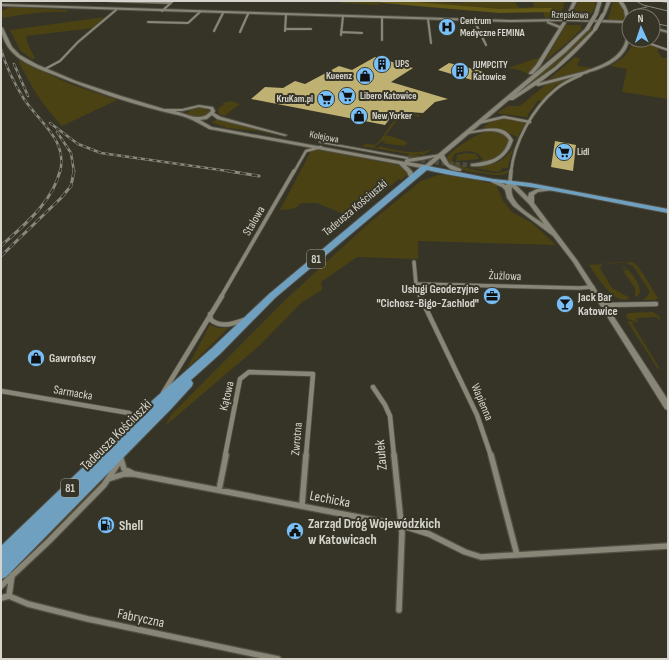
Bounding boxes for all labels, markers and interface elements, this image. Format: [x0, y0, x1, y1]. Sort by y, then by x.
north arrow [621, 8, 661, 48]
street label: Rzepakowa [551, 9, 589, 21]
text: N [637, 12, 644, 25]
place label: Centrum Medyczne FEMINA [460, 15, 525, 39]
hospital icon: Centrum Medyczne FEMINA [437, 17, 457, 37]
building icon: UPS [372, 54, 392, 74]
place label: UPS [395, 58, 410, 70]
place label: JUMPCITY Katowice [472, 59, 508, 83]
building icon: JUMPCITY Katowice [450, 61, 470, 81]
shop icon: Kueenz [355, 66, 375, 86]
place label: Kueenz [326, 70, 352, 82]
supermarket icon: Libero Katowice [337, 86, 357, 106]
supermarket icon: KruKam.pl [316, 89, 336, 109]
place label: Libero Katowice [360, 90, 416, 102]
place label: KruKam.pl [277, 93, 313, 105]
shop icon: New Yorker [349, 106, 369, 126]
place label: New Yorker [372, 110, 412, 122]
street label: Kolejowa [308, 128, 340, 146]
supermarket icon: Lidl [554, 142, 574, 162]
place label: Lidl [577, 146, 589, 158]
street label: Tadeusza Kościuszki [319, 176, 391, 240]
street label: Stalowa [240, 203, 269, 238]
road number: 81 [307, 250, 325, 268]
street label: Żużlowa [488, 268, 522, 284]
place label: Usługi Geodezyjne "Cichosz-Bigo-Zachlod" [376, 282, 479, 311]
office icon: Usługi Geodezyjne "Cichosz-Bigo-Zachlod" [482, 286, 502, 306]
place label: Jack Bar Katowice [577, 290, 618, 319]
bar icon: Jack Bar Katowice [555, 294, 575, 314]
shop icon: Gawrońscy [26, 348, 46, 368]
place label: Gawrońscy [49, 351, 96, 366]
street label: Kątowa [216, 379, 238, 412]
street label: Wapienna [467, 381, 497, 423]
street label: Sarmacka [52, 382, 94, 404]
street label: Tadeusza Kościuszki [77, 396, 155, 474]
street label: Zwrotna [288, 421, 306, 456]
street label: Zaułek [371, 438, 391, 471]
road number: 81 [61, 479, 79, 497]
street label: Lechicka [308, 487, 352, 511]
fuel station icon: Shell [96, 515, 116, 535]
place label: Zarząd Dróg Wojewódzkich w Katowicach [308, 515, 440, 548]
place label: Shell [119, 517, 143, 534]
public building icon: Zarząd Dróg Wojewódzkich w Katowicach [285, 521, 305, 541]
street label: Fabryczna [116, 605, 166, 631]

